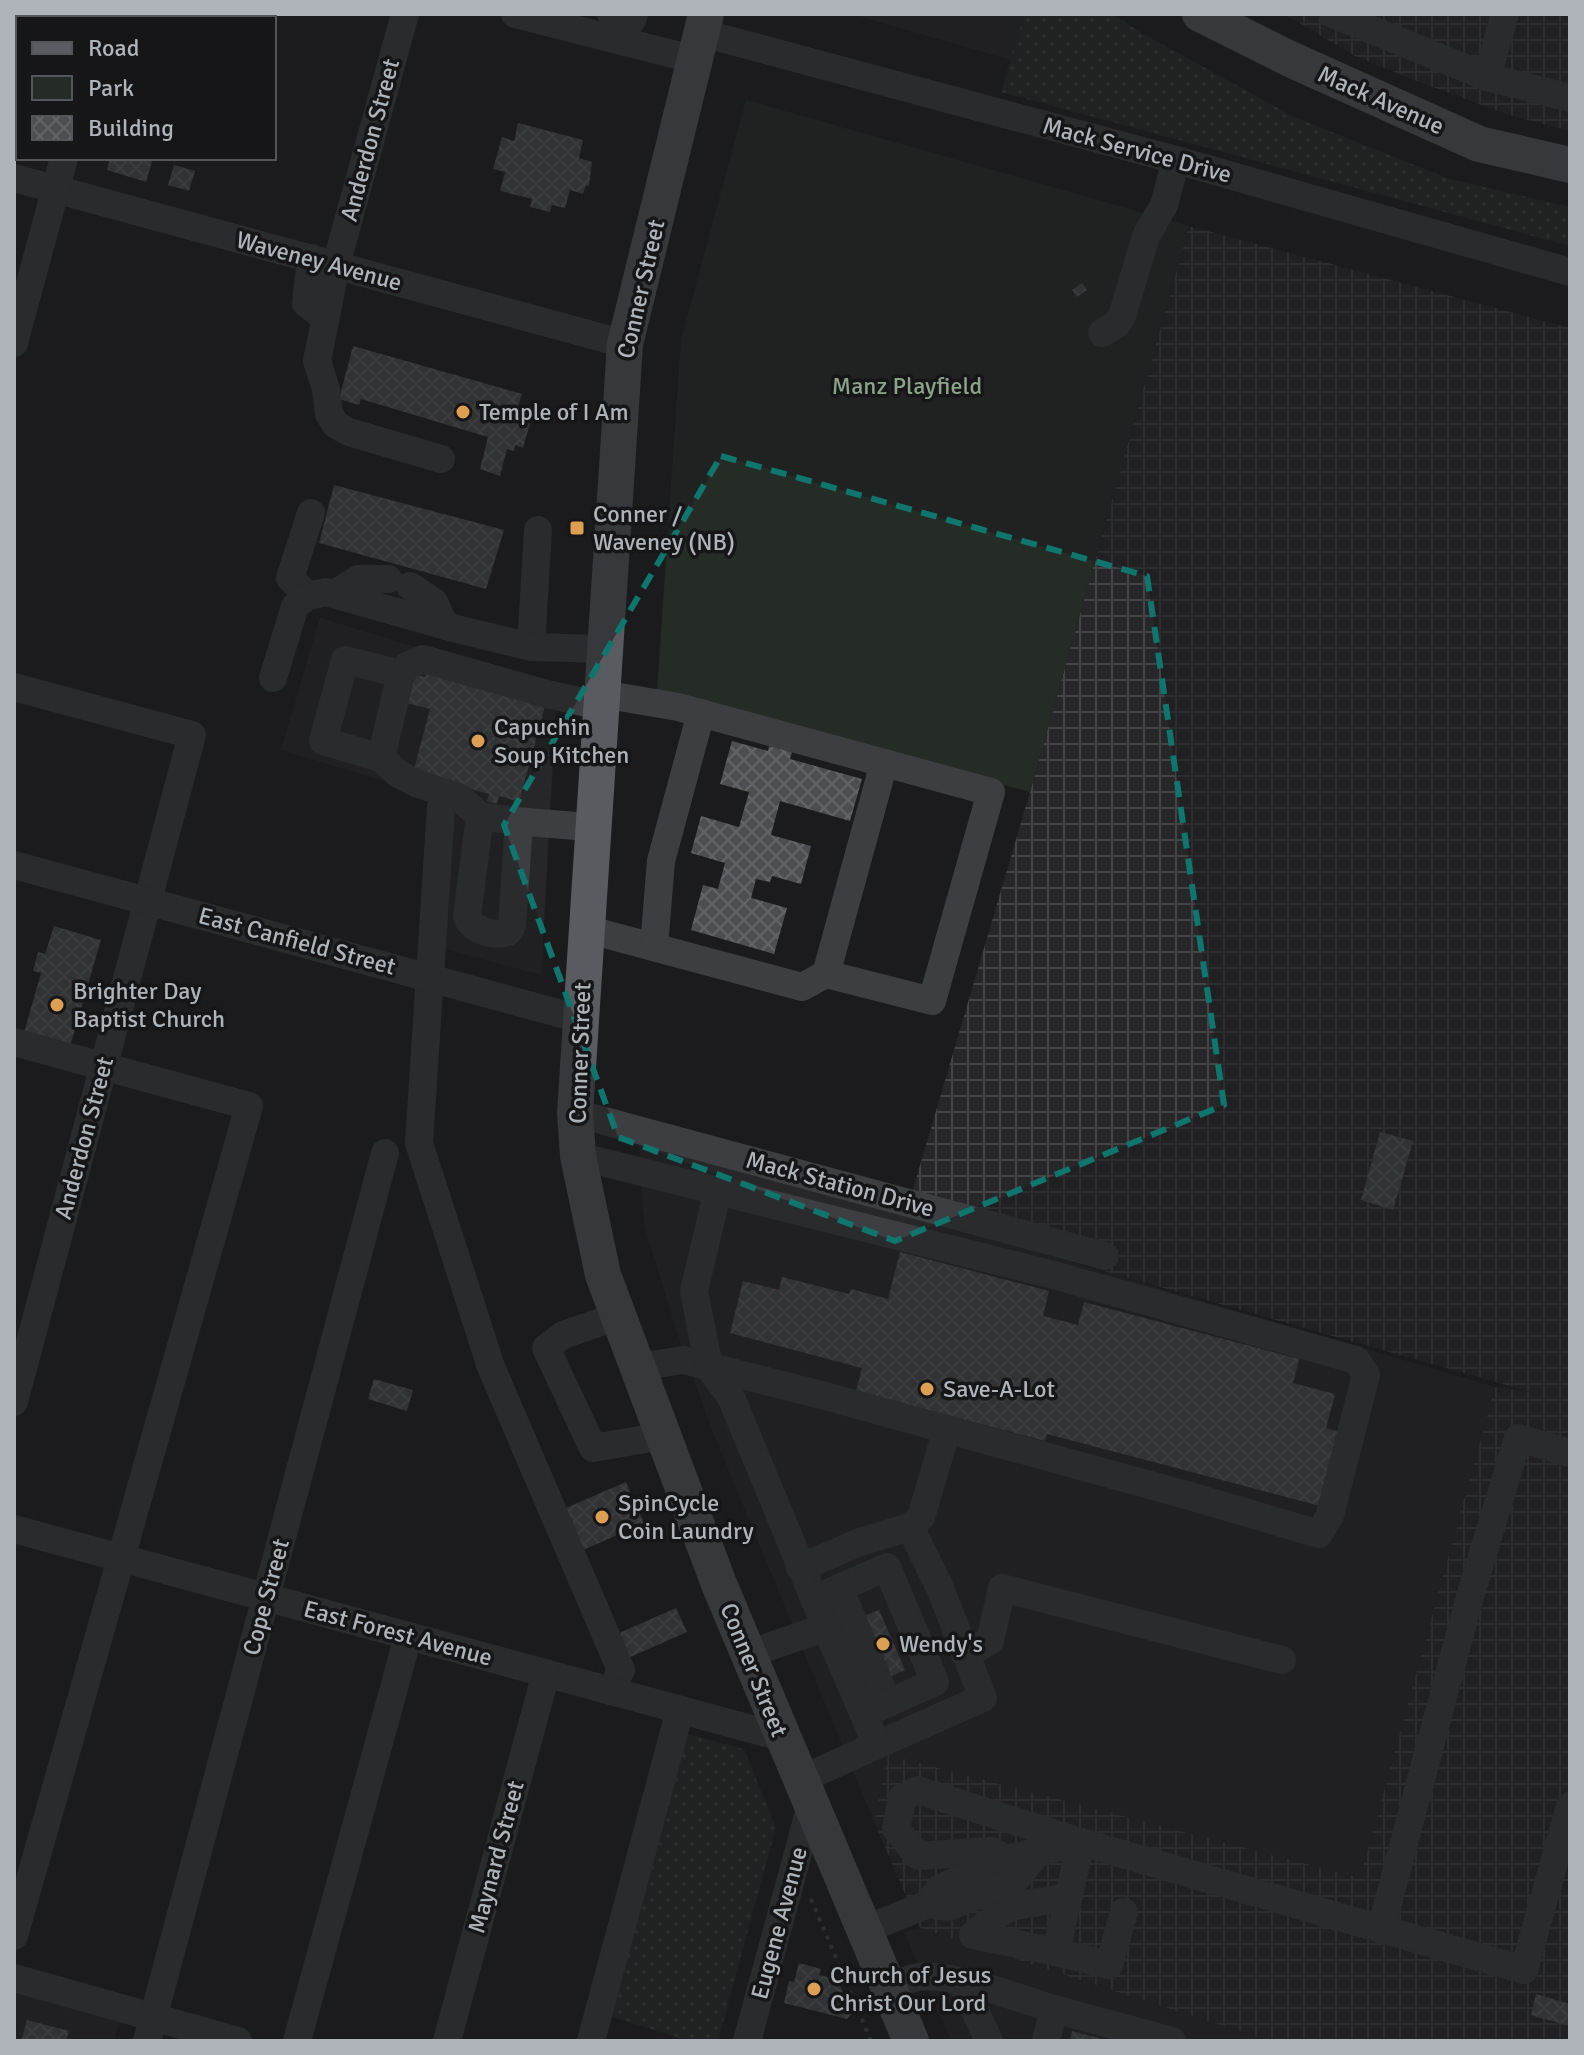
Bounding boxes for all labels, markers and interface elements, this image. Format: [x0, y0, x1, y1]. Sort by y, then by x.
legend [16, 16, 276, 160]
text: Road [88, 33, 139, 63]
street label: Anderdon Street [334, 55, 406, 225]
street label: Mack Avenue [1313, 59, 1449, 141]
text: Park [88, 73, 134, 103]
street label: Mack Service Drive [1039, 110, 1235, 190]
text: Building [88, 113, 174, 143]
street label: Conner Street [610, 217, 672, 361]
street label: Waveney Avenue [233, 224, 405, 298]
park label: Manz Playfield [832, 371, 982, 401]
place label: Temple of I Am [479, 397, 629, 427]
marker: Temple of I Am [454, 403, 472, 421]
place label: Conner / Waveney (NB) [593, 499, 735, 557]
marker: Conner / Waveney (NB) [568, 519, 586, 537]
place label: Capuchin Soup Kitchen [494, 712, 629, 770]
marker: Capuchin Soup Kitchen [469, 732, 487, 750]
street label: East Canfield Street [195, 900, 399, 982]
place label: Brighter Day Baptist Church [73, 976, 225, 1034]
street label: Conner Street [563, 982, 597, 1124]
marker: Brighter Day Baptist Church [48, 996, 66, 1014]
street label: Anderdon Street [48, 1053, 120, 1223]
street label: Mack Station Drive [743, 1144, 937, 1224]
place label: Save-A-Lot [943, 1374, 1055, 1404]
marker: Save-A-Lot [918, 1380, 936, 1398]
place label: SpinCycle Coin Laundry [618, 1488, 754, 1546]
marker: SpinCycle Coin Laundry [593, 1508, 611, 1526]
street label: Cope Street [236, 1535, 296, 1659]
street label: East Forest Avenue [301, 1593, 495, 1673]
street label: Conner Street [714, 1599, 794, 1741]
place label: Wendy's [899, 1629, 983, 1659]
marker: Wendy's [874, 1635, 892, 1653]
street label: Maynard Street [461, 1777, 531, 1937]
street label: Eugene Avenue [744, 1844, 814, 2002]
place label: Church of Jesus Christ Our Lord [830, 1960, 991, 2018]
marker: Church of Jesus Christ Our Lord [805, 1980, 823, 1998]

